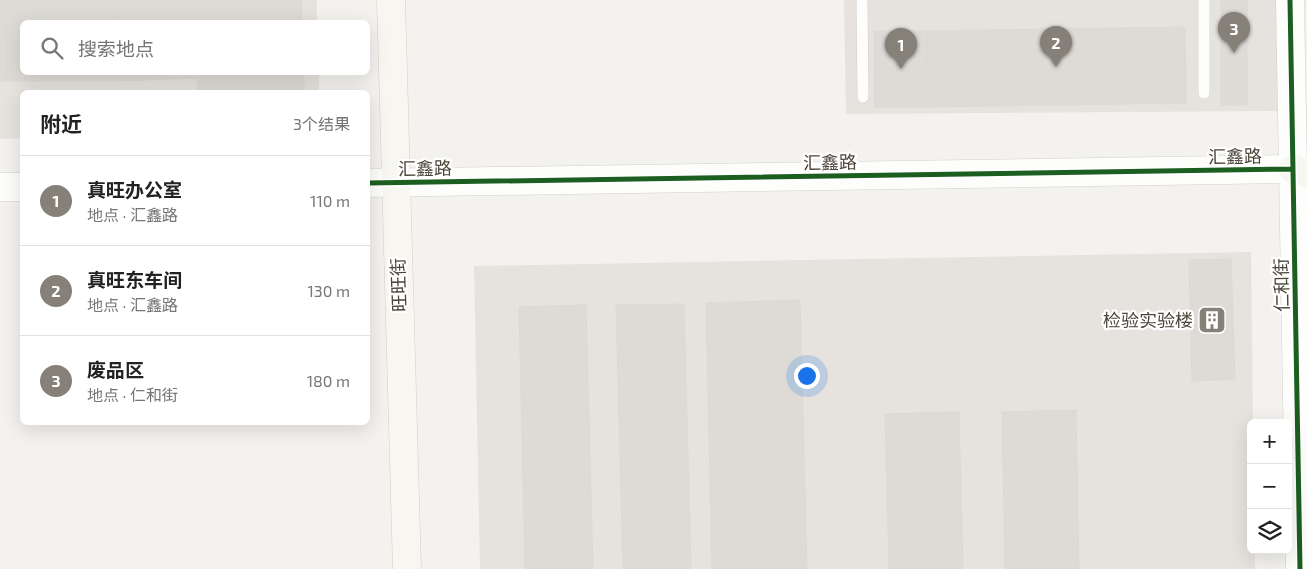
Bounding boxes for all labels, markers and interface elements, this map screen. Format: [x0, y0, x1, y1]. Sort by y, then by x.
pin: 3 [1218, 12, 1250, 53]
search box [20, 20, 370, 75]
pin: 2 [1040, 26, 1072, 67]
pin: 1 [885, 28, 917, 69]
icon: search [38, 34, 66, 62]
text: 搜索地点 [78, 37, 154, 60]
text: 附近 [40, 111, 82, 136]
text: 3个结果 [293, 114, 350, 133]
street label: 汇鑫路 [1208, 145, 1262, 167]
street label: 汇鑫路 [803, 151, 857, 173]
street label: 汇鑫路 [398, 157, 452, 179]
text: 真旺办公室 [87, 178, 182, 201]
text: 1 [53, 191, 59, 210]
text: 110 m [310, 191, 350, 210]
text: 地点 · 汇鑫路 [87, 205, 178, 224]
street label: 旺旺街 [386, 258, 410, 312]
street label: 仁和街 [1270, 258, 1292, 312]
text: 真旺东车间 [87, 268, 182, 291]
text: 2 [51, 281, 61, 300]
text: 130 m [308, 281, 350, 300]
text: 地点 · 汇鑫路 [87, 295, 178, 314]
building icon: 检验实验楼 [1197, 305, 1227, 335]
place label: 检验实验楼 [1103, 309, 1193, 331]
text: 废品区 [87, 358, 144, 381]
your location [794, 363, 820, 389]
text: 3 [51, 371, 61, 390]
text: 180 m [307, 371, 350, 390]
text: 地点 · 仁和街 [87, 385, 178, 404]
map controls [1247, 419, 1292, 554]
button: + [1247, 419, 1292, 464]
button: − [1247, 464, 1292, 509]
button: layers [1247, 509, 1292, 554]

